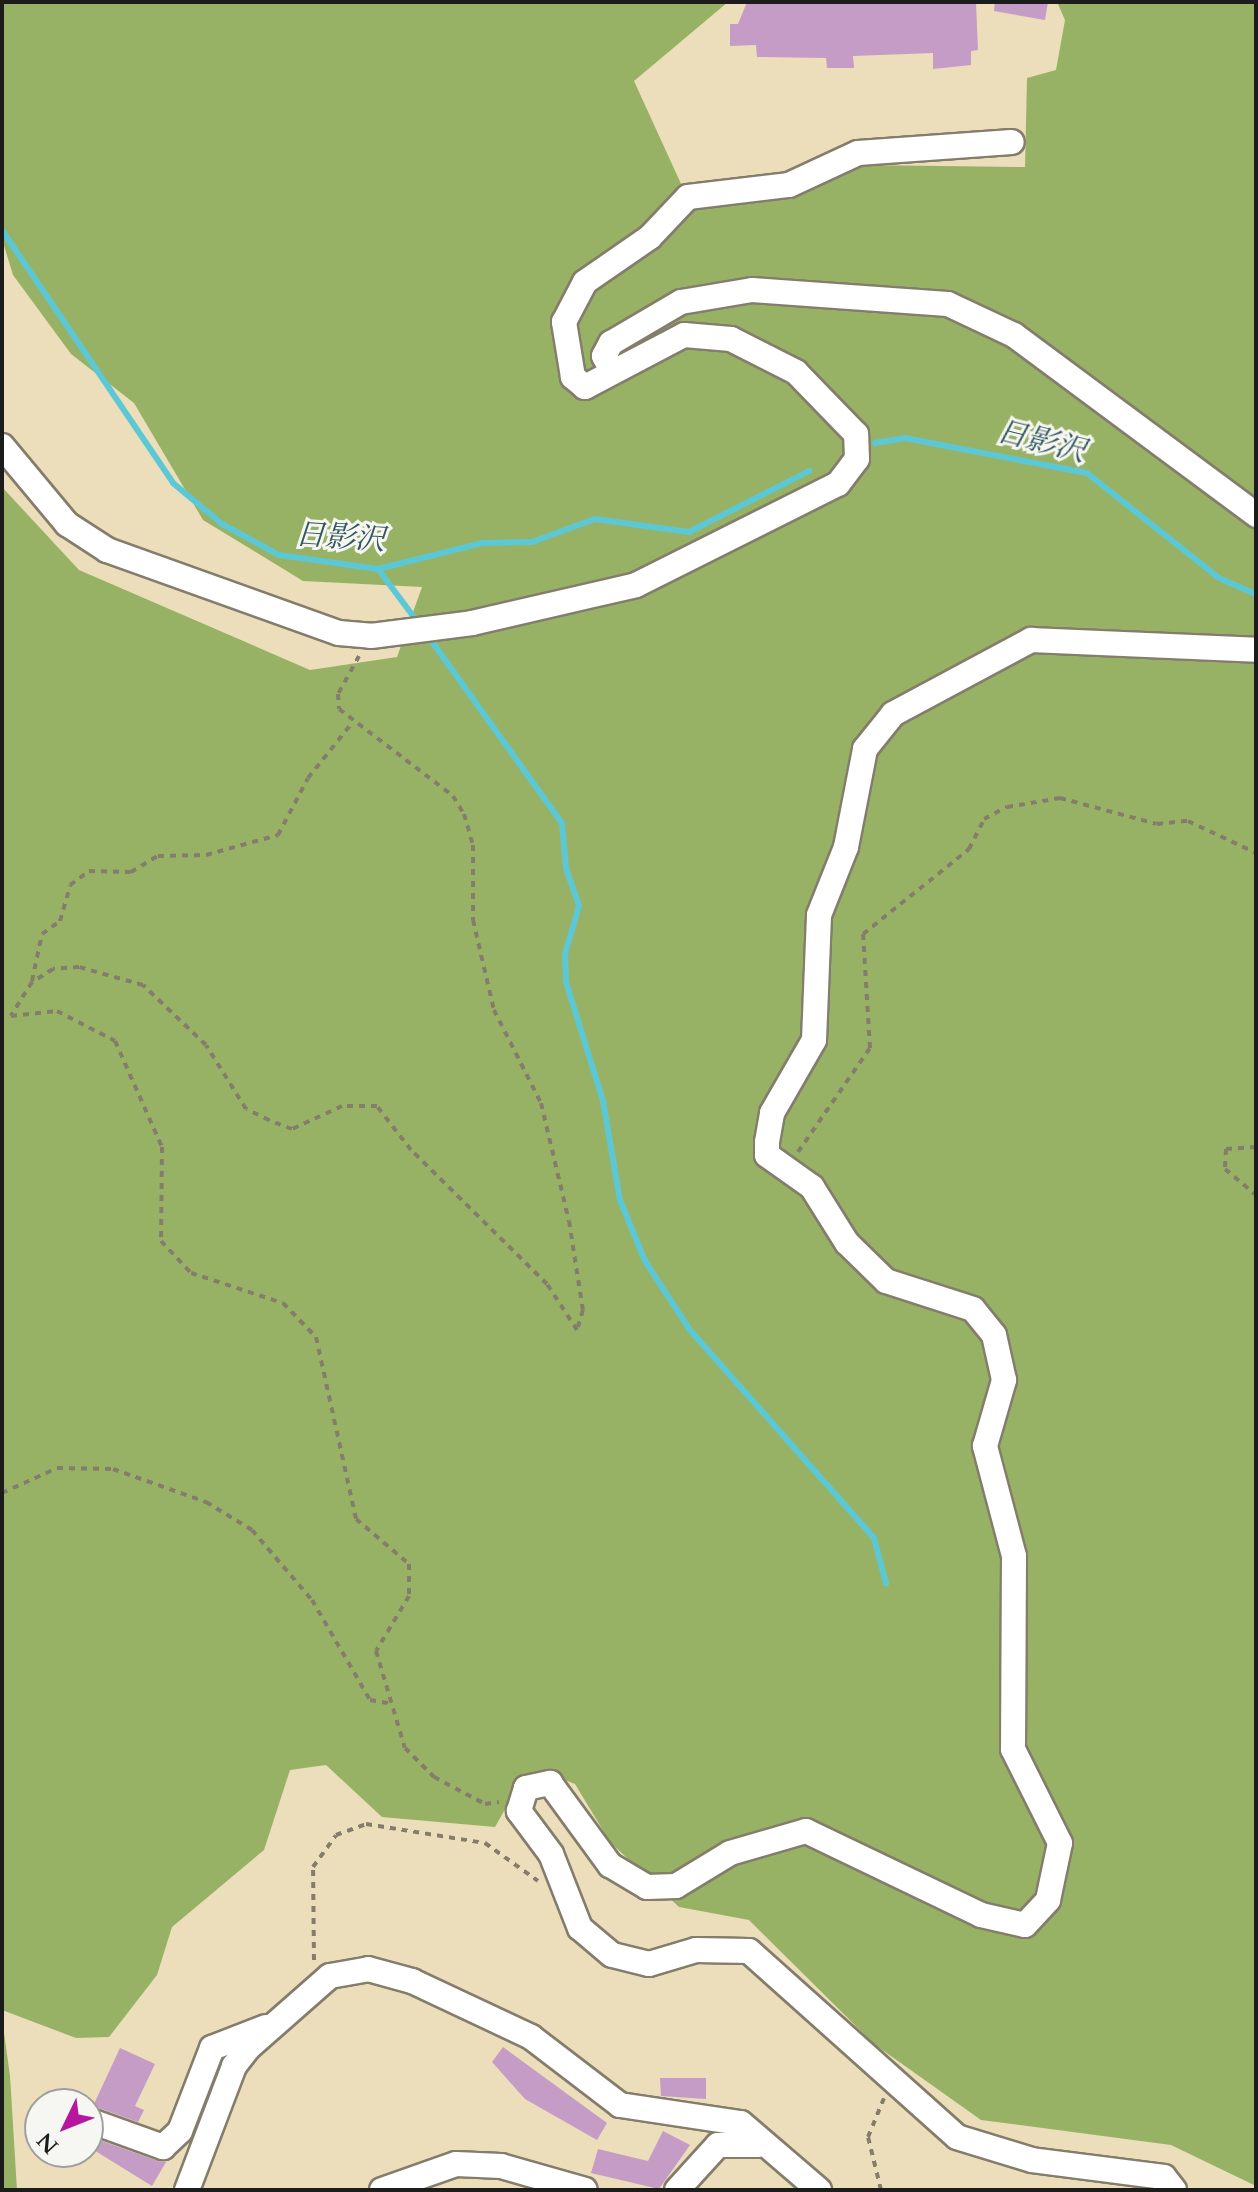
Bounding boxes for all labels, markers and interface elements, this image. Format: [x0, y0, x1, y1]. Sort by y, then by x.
water label: 日影沢 [993, 414, 1089, 470]
water label: 日影沢 [294, 517, 386, 559]
north arrow [24, 2088, 104, 2168]
text: N [30, 2126, 65, 2160]

